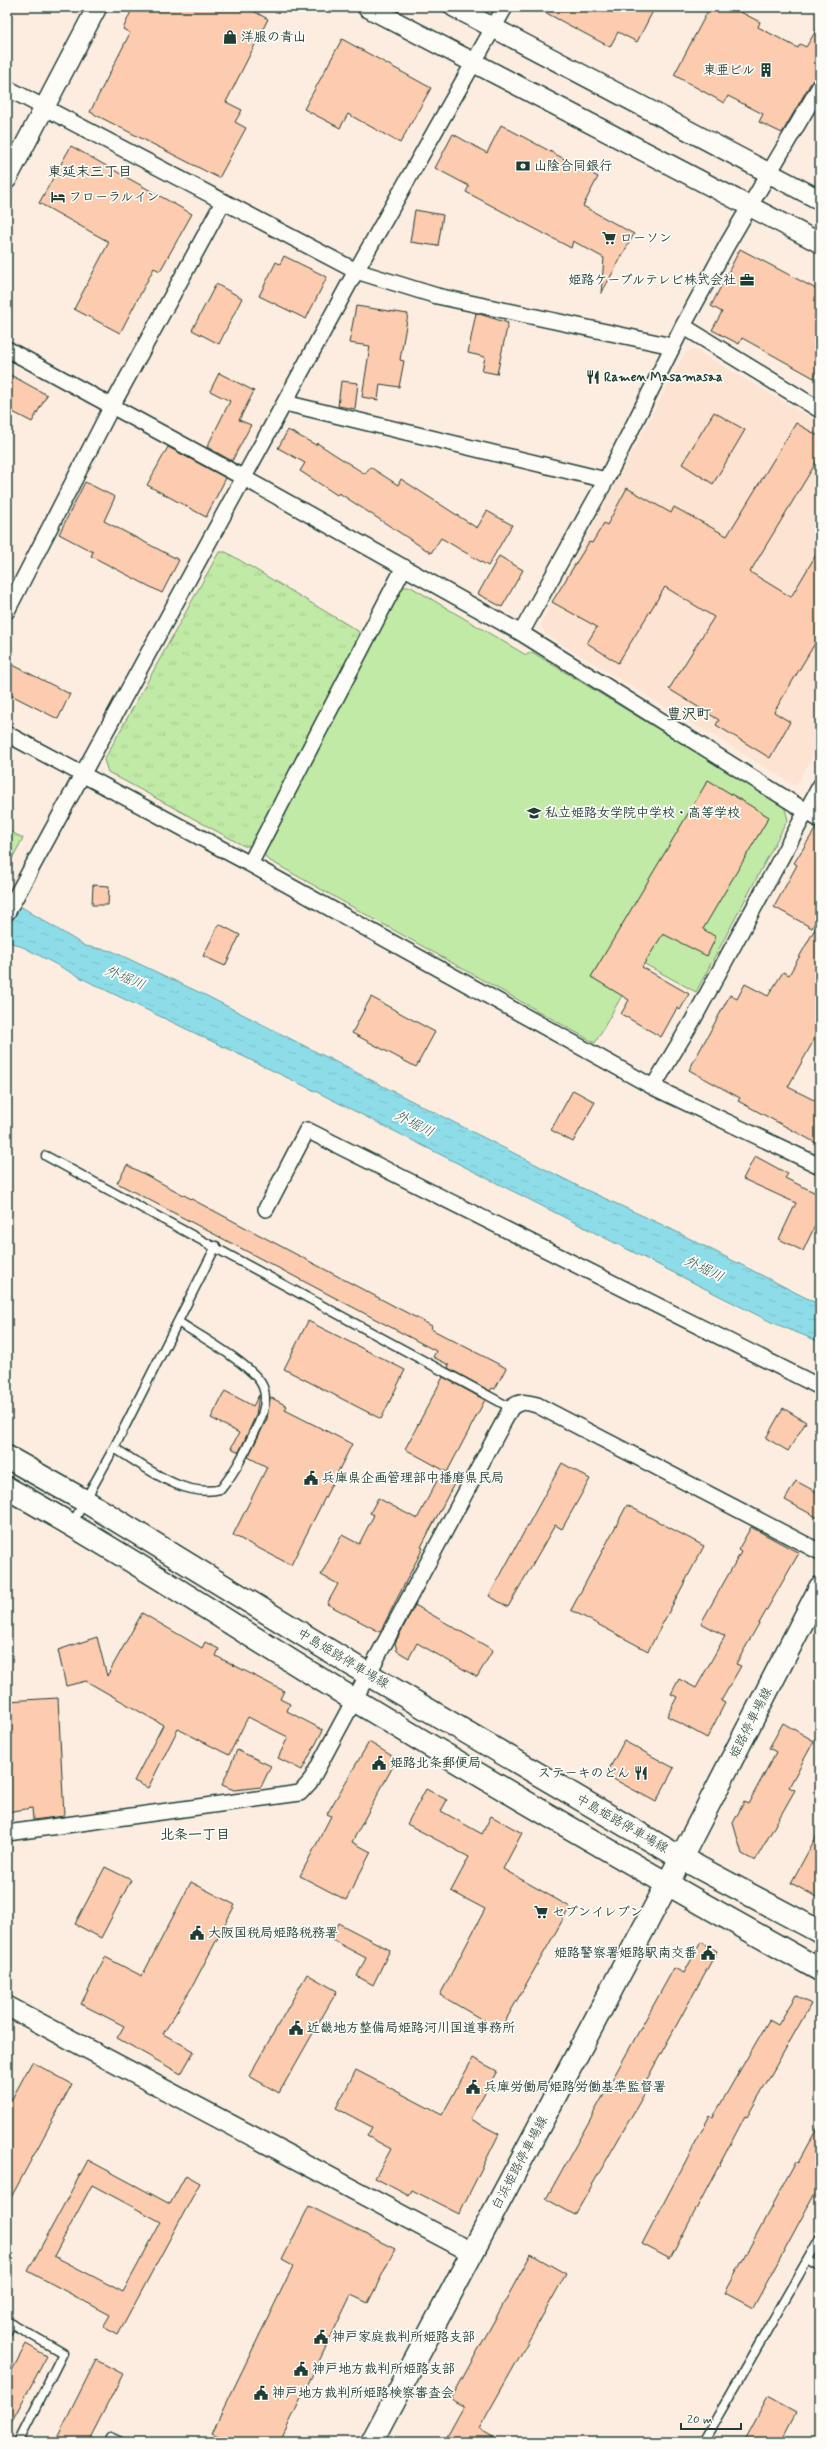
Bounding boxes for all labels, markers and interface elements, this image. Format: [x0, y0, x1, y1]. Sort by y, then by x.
shop icon: 洋服の青山 [222, 29, 238, 45]
place label: 洋服の青山 [241, 29, 306, 46]
place label: 東亜ビル [703, 62, 755, 79]
building icon: 東亜ビル [758, 62, 774, 78]
bank icon: 山陰合同銀行 [515, 158, 531, 174]
place label: 山陰合同銀行 [534, 158, 612, 175]
district label: 東延末三丁目 [48, 163, 132, 181]
hotel icon: フローラルイン [50, 189, 66, 205]
place label: フローラルイン [69, 189, 159, 206]
supermarket icon: ローソン [601, 230, 617, 246]
place label: ローソン [620, 230, 672, 247]
place label: 姫路ケーブルテレビ株式会社 [568, 272, 736, 289]
office icon: 姫路ケーブルテレビ株式会社 [739, 272, 755, 288]
restaurant icon: Ramen Masamasaa [585, 369, 601, 385]
place label: Ramen Masamasaa [604, 369, 723, 386]
district label: 豊沢町 [666, 705, 712, 725]
school or university icon: 私立姫路女学院中学校・高等学校 [526, 805, 542, 821]
place label: 私立姫路女学院中学校・高等学校 [545, 805, 740, 822]
water label: 外堀川 [102, 962, 148, 994]
water label: 外堀川 [391, 1106, 437, 1142]
water label: 外堀川 [681, 1252, 727, 1286]
public building icon: 兵庫県企画管理部中播磨県民局 [303, 1470, 319, 1486]
place label: 兵庫県企画管理部中播磨県民局 [322, 1470, 504, 1487]
street label: 中島姫路停車場線 [294, 1625, 393, 1694]
street label: 姫路停車場線 [726, 1684, 777, 1762]
public building icon: 姫路北条郵便局 [371, 1755, 387, 1771]
place label: 姫路北条郵便局 [390, 1755, 481, 1772]
place label: ステーキのどん [538, 1765, 630, 1782]
restaurant icon: ステーキのどん [633, 1765, 649, 1781]
street label: 中島姫路停車場線 [573, 1791, 672, 1858]
district label: 北条一丁目 [160, 1826, 230, 1844]
supermarket icon: セブンイレブン [533, 1904, 549, 1920]
place label: セブンイレブン [552, 1904, 643, 1921]
public building icon: 大阪国税局姫路税務署 [189, 1925, 205, 1941]
place label: 大阪国税局姫路税務署 [208, 1925, 338, 1942]
place label: 姫路警察署姫路駅南交番 [554, 1945, 697, 1962]
public building icon: 姫路警察署姫路駅南交番 [700, 1945, 716, 1961]
public building icon: 近畿地方整備局姫路河川国道事務所 [288, 2020, 304, 2036]
place label: 近畿地方整備局姫路河川国道事務所 [307, 2020, 515, 2037]
public building icon: 兵庫労働局姫路労働基準監督署 [465, 2079, 481, 2095]
place label: 兵庫労働局姫路労働基準監督署 [484, 2079, 666, 2096]
street label: 白浜姫路停車場線 [488, 2112, 552, 2213]
public building icon: 神戸家庭裁判所姫路支部 [313, 2329, 329, 2345]
place label: 神戸家庭裁判所姫路支部 [332, 2329, 475, 2346]
public building icon: 神戸地方裁判所姫路支部 [293, 2361, 309, 2377]
place label: 神戸地方裁判所姫路支部 [312, 2361, 455, 2378]
public building icon: 神戸地方裁判所姫路検察審査会 [253, 2385, 269, 2401]
place label: 神戸地方裁判所姫路検察審査会 [272, 2385, 454, 2402]
scale bar [681, 2405, 741, 2431]
text: 20 m [687, 2412, 713, 2428]

